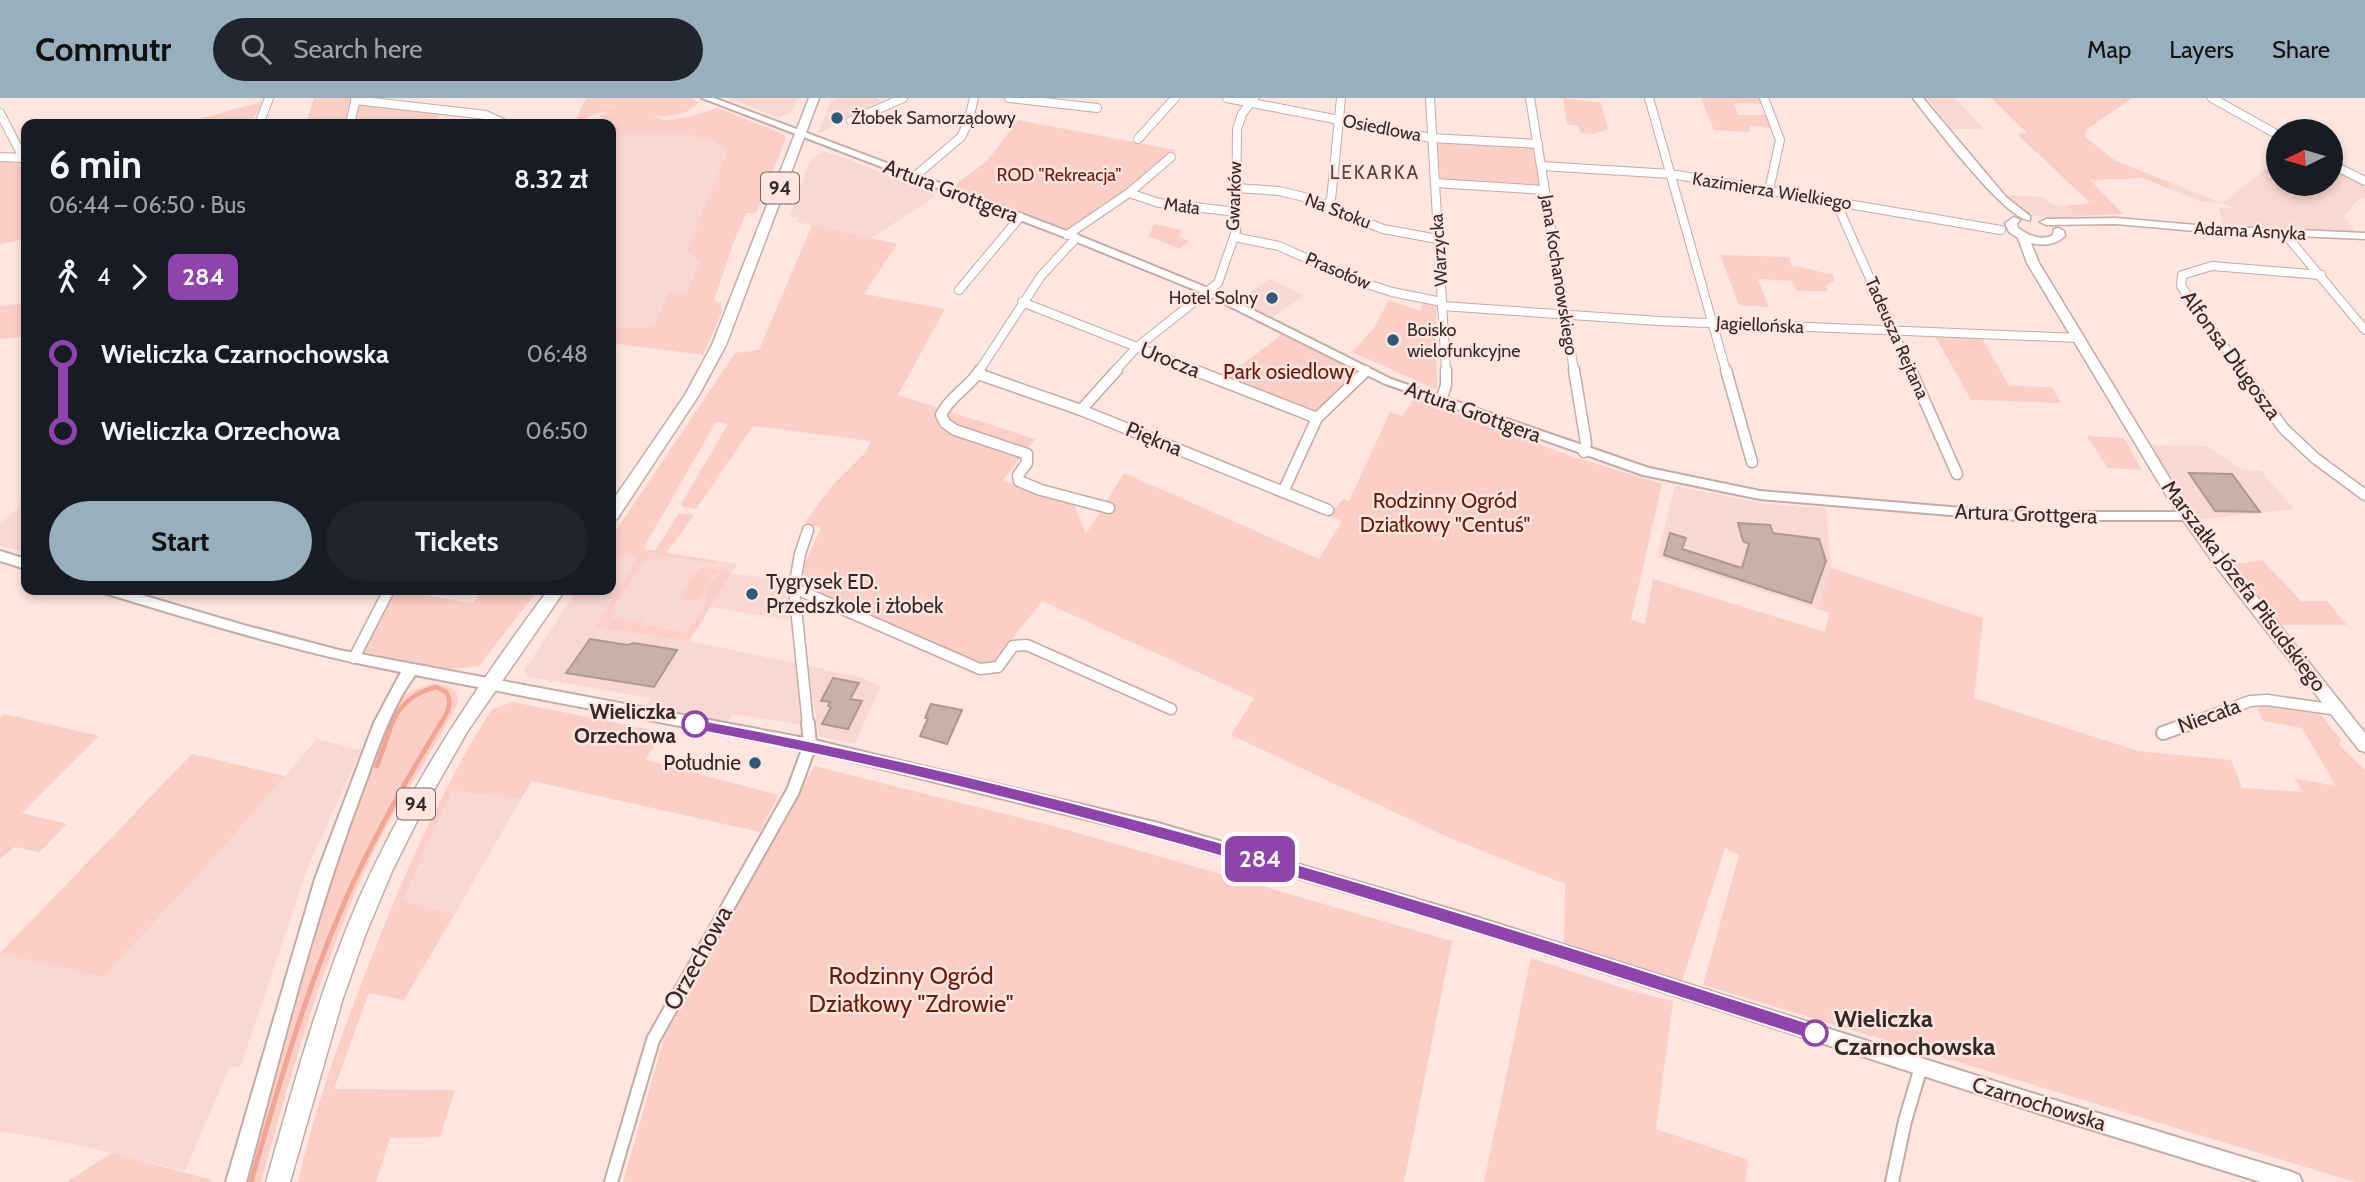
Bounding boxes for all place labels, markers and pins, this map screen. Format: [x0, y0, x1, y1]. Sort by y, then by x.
place label: Żłobek Samorządowy [851, 107, 1016, 129]
marker: Żłobek Samorządowy [829, 110, 845, 126]
place label: Hotel Solny [1169, 287, 1258, 309]
marker: Hotel Solny [1264, 290, 1280, 306]
place label: Boisko wielofunkcyjne [1407, 319, 1521, 362]
marker: Boisko wielofunkcyjne [1385, 332, 1401, 348]
place label: Tygrysek ED. Przedszkole i żłobek [766, 569, 944, 618]
marker: Tygrysek ED. Przedszkole i żłobek [744, 586, 760, 602]
place label: Wieliczka Orzechowa [574, 699, 677, 748]
marker: Wieliczka Orzechowa [682, 711, 708, 737]
place label: Południe [663, 750, 741, 775]
marker: Południe [747, 755, 763, 771]
place label: Wieliczka Czarnochowska [1834, 1004, 1996, 1061]
marker: Wieliczka Czarnochowska [1802, 1020, 1828, 1046]

